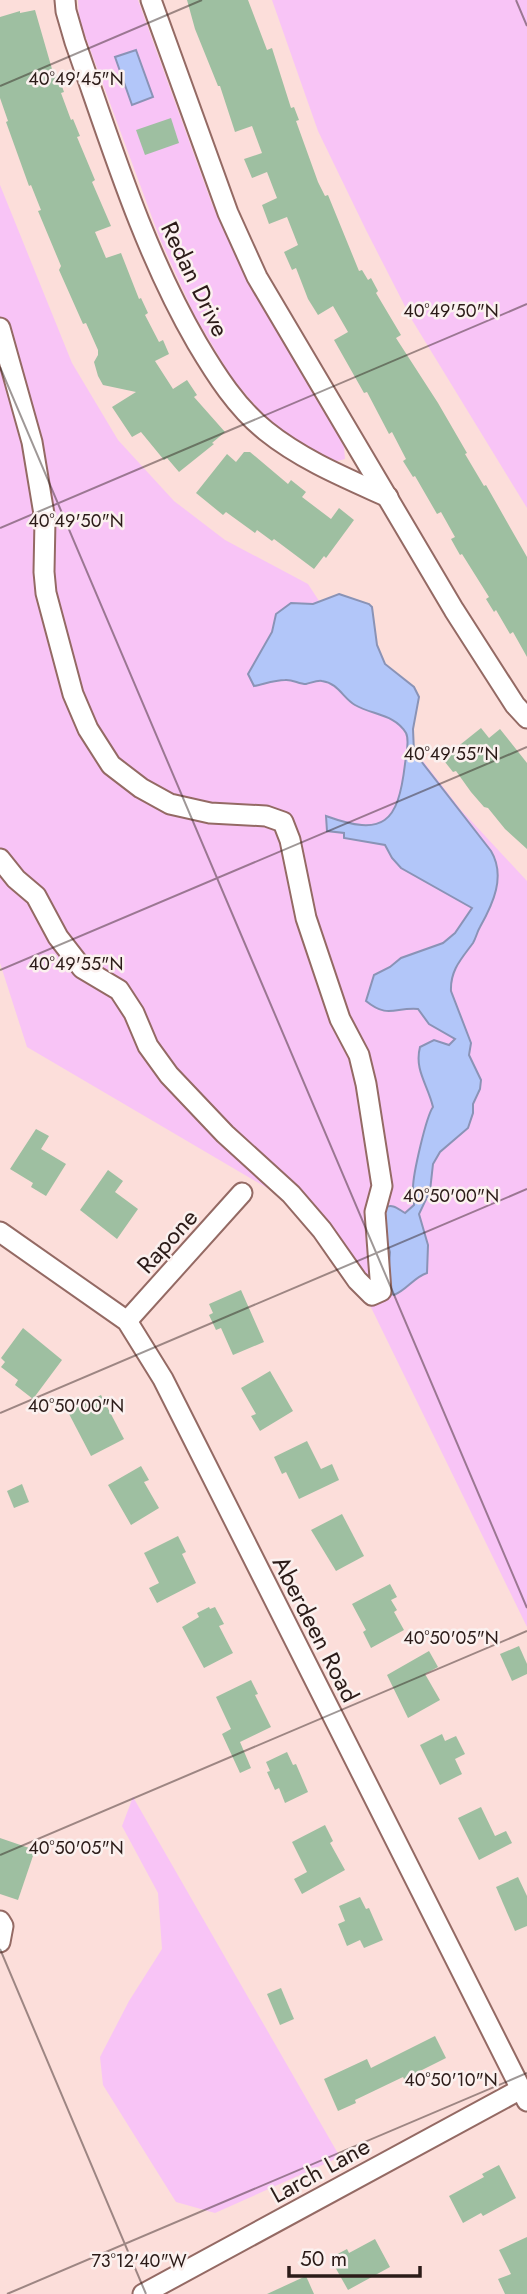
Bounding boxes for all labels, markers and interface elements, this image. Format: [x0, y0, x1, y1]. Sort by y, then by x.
text: 40°49'45"N [28, 66, 124, 92]
street label: Redan Drive [152, 216, 238, 342]
text: 40°49'50"N [403, 298, 499, 324]
text: 40°49'50"N [28, 508, 124, 534]
text: 40°49'55"N [404, 741, 498, 767]
text: 40°49'55"N [29, 951, 123, 977]
text: 40°50'00"N [403, 1183, 499, 1209]
street label: Rapone [128, 1201, 206, 1281]
text: 40°50'00"N [28, 1393, 124, 1419]
street label: Aberdeen Road [264, 1550, 368, 1708]
text: 40°50'05"N [403, 1625, 499, 1651]
text: 40°50'05"N [28, 1835, 124, 1861]
text: 40°50'10"N [404, 2067, 498, 2093]
street label: Larch Lane [264, 2128, 376, 2212]
scale bar [289, 2234, 420, 2278]
text: 50 m [300, 2244, 347, 2274]
text: 73°12'40"W [91, 2248, 187, 2274]

